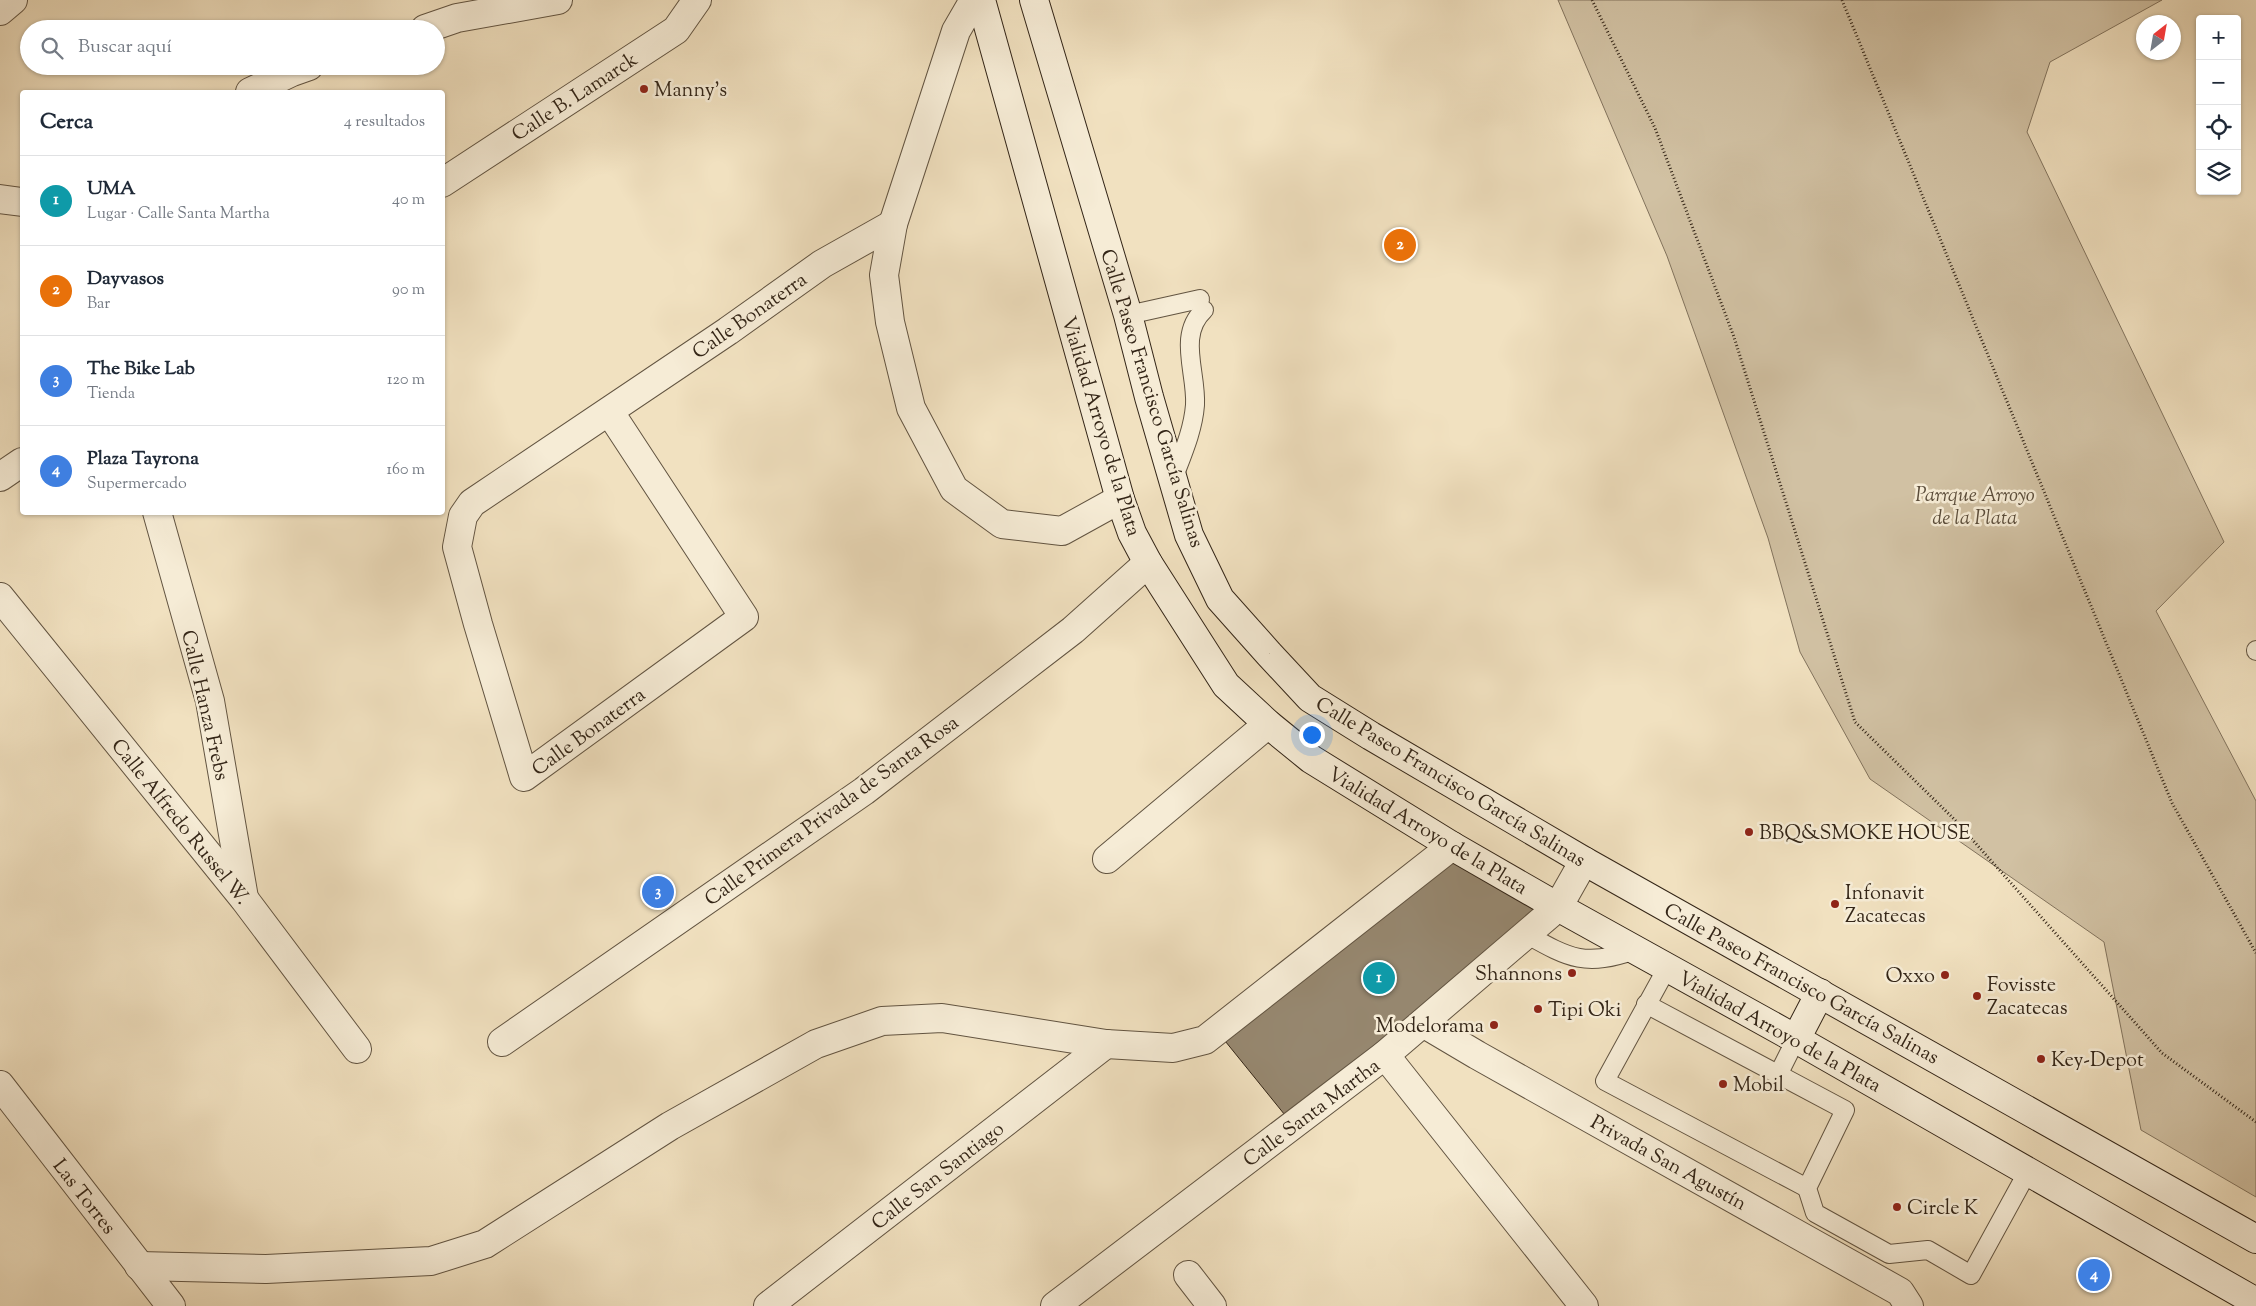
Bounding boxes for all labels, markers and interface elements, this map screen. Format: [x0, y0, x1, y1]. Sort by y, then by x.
north arrow [2136, 15, 2181, 60]
map controls [2196, 15, 2241, 195]
button: + [2196, 15, 2241, 60]
search box [20, 20, 445, 75]
icon: search [38, 34, 66, 62]
text: Buscar aquí [78, 34, 172, 61]
street label: Calle B. Lamarck [507, 46, 644, 150]
button: − [2196, 60, 2241, 105]
place label: Manny's [654, 77, 727, 106]
marker: Manny's [638, 83, 650, 95]
button: locate [2196, 105, 2241, 150]
text: Cerca [40, 108, 93, 138]
text: 4 resultados [344, 111, 425, 134]
button: layers [2196, 150, 2241, 195]
text: UMA [87, 176, 135, 203]
text: 1 [53, 189, 59, 212]
text: 40 m [392, 189, 425, 212]
text: Lugar · Calle Santa Martha [87, 203, 270, 226]
pin: 2 [1384, 226, 1416, 264]
street label: Calle Paseo Francisco García Salinas [1091, 246, 1210, 552]
text: Dayvasos [87, 266, 164, 293]
street label: Calle Bonaterra [687, 267, 814, 367]
text: 2 [52, 279, 60, 302]
text: 90 m [392, 279, 425, 302]
text: Bar [87, 293, 110, 316]
street label: Vialidad Arroyo de la Plata [1052, 313, 1147, 540]
text: The Bike Lab [87, 356, 195, 383]
text: 3 [53, 369, 59, 392]
text: 120 m [387, 369, 425, 392]
text: Tienda [87, 383, 135, 406]
text: Plaza Tayrona [87, 446, 199, 473]
text: 4 [52, 459, 60, 482]
text: 160 m [387, 459, 425, 482]
text: Supermercado [87, 473, 187, 496]
park label: Parrque Arroyo de la Plata [1915, 482, 2035, 534]
street label: Calle Hanza Frebs [172, 627, 235, 784]
street label: Calle Bonaterra [527, 682, 652, 784]
street label: Calle Paseo Francisco García Salinas [1309, 691, 1590, 876]
street label: Calle Primera Privada de Santa Rosa [699, 710, 966, 914]
your location [1299, 722, 1325, 748]
street label: Calle Alfredo Russel W. [103, 733, 255, 912]
street label: Vialidad Arroyo de la Plata [1321, 761, 1532, 903]
place label: BBQ&SMOKE HOUSE [1759, 820, 1970, 849]
marker: BBQ&SMOKE HOUSE [1743, 826, 1755, 838]
pin: 3 [642, 873, 674, 911]
place label: Infonavit Zacatecas [1845, 880, 1926, 932]
street label: Calle Paseo Francisco García Salinas [1658, 897, 1944, 1073]
marker: Infonavit Zacatecas [1829, 898, 1841, 910]
pin: 1 [1363, 959, 1395, 997]
place label: Shannons [1475, 961, 1562, 990]
place label: Oxxo [1885, 963, 1935, 992]
street label: Vialidad Arroyo de la Plata [1672, 965, 1886, 1101]
marker: Shannons [1566, 967, 1578, 979]
marker: Oxxo [1939, 969, 1951, 981]
place label: Fovisste Zacatecas [1987, 972, 2068, 1024]
marker: Fovisste Zacatecas [1971, 990, 1983, 1002]
place label: Tipi Oki [1548, 997, 1622, 1026]
marker: Tipi Oki [1532, 1003, 1544, 1015]
place label: Modelorama [1376, 1013, 1484, 1042]
marker: Modelorama [1488, 1019, 1500, 1031]
place label: Key-Depot [2051, 1047, 2144, 1076]
street label: Calle Santa Martha [1238, 1053, 1387, 1175]
marker: Key-Depot [2035, 1053, 2047, 1065]
place label: Mobil [1733, 1072, 1784, 1101]
marker: Mobil [1717, 1078, 1729, 1090]
street label: Privada San Agustín [1584, 1109, 1751, 1219]
street label: Calle San Santiago [866, 1116, 1011, 1238]
street label: Las Torres [44, 1154, 122, 1242]
place label: Circle K [1907, 1195, 1979, 1224]
marker: Circle K [1891, 1201, 1903, 1213]
pin: 4 [2078, 1256, 2110, 1294]

